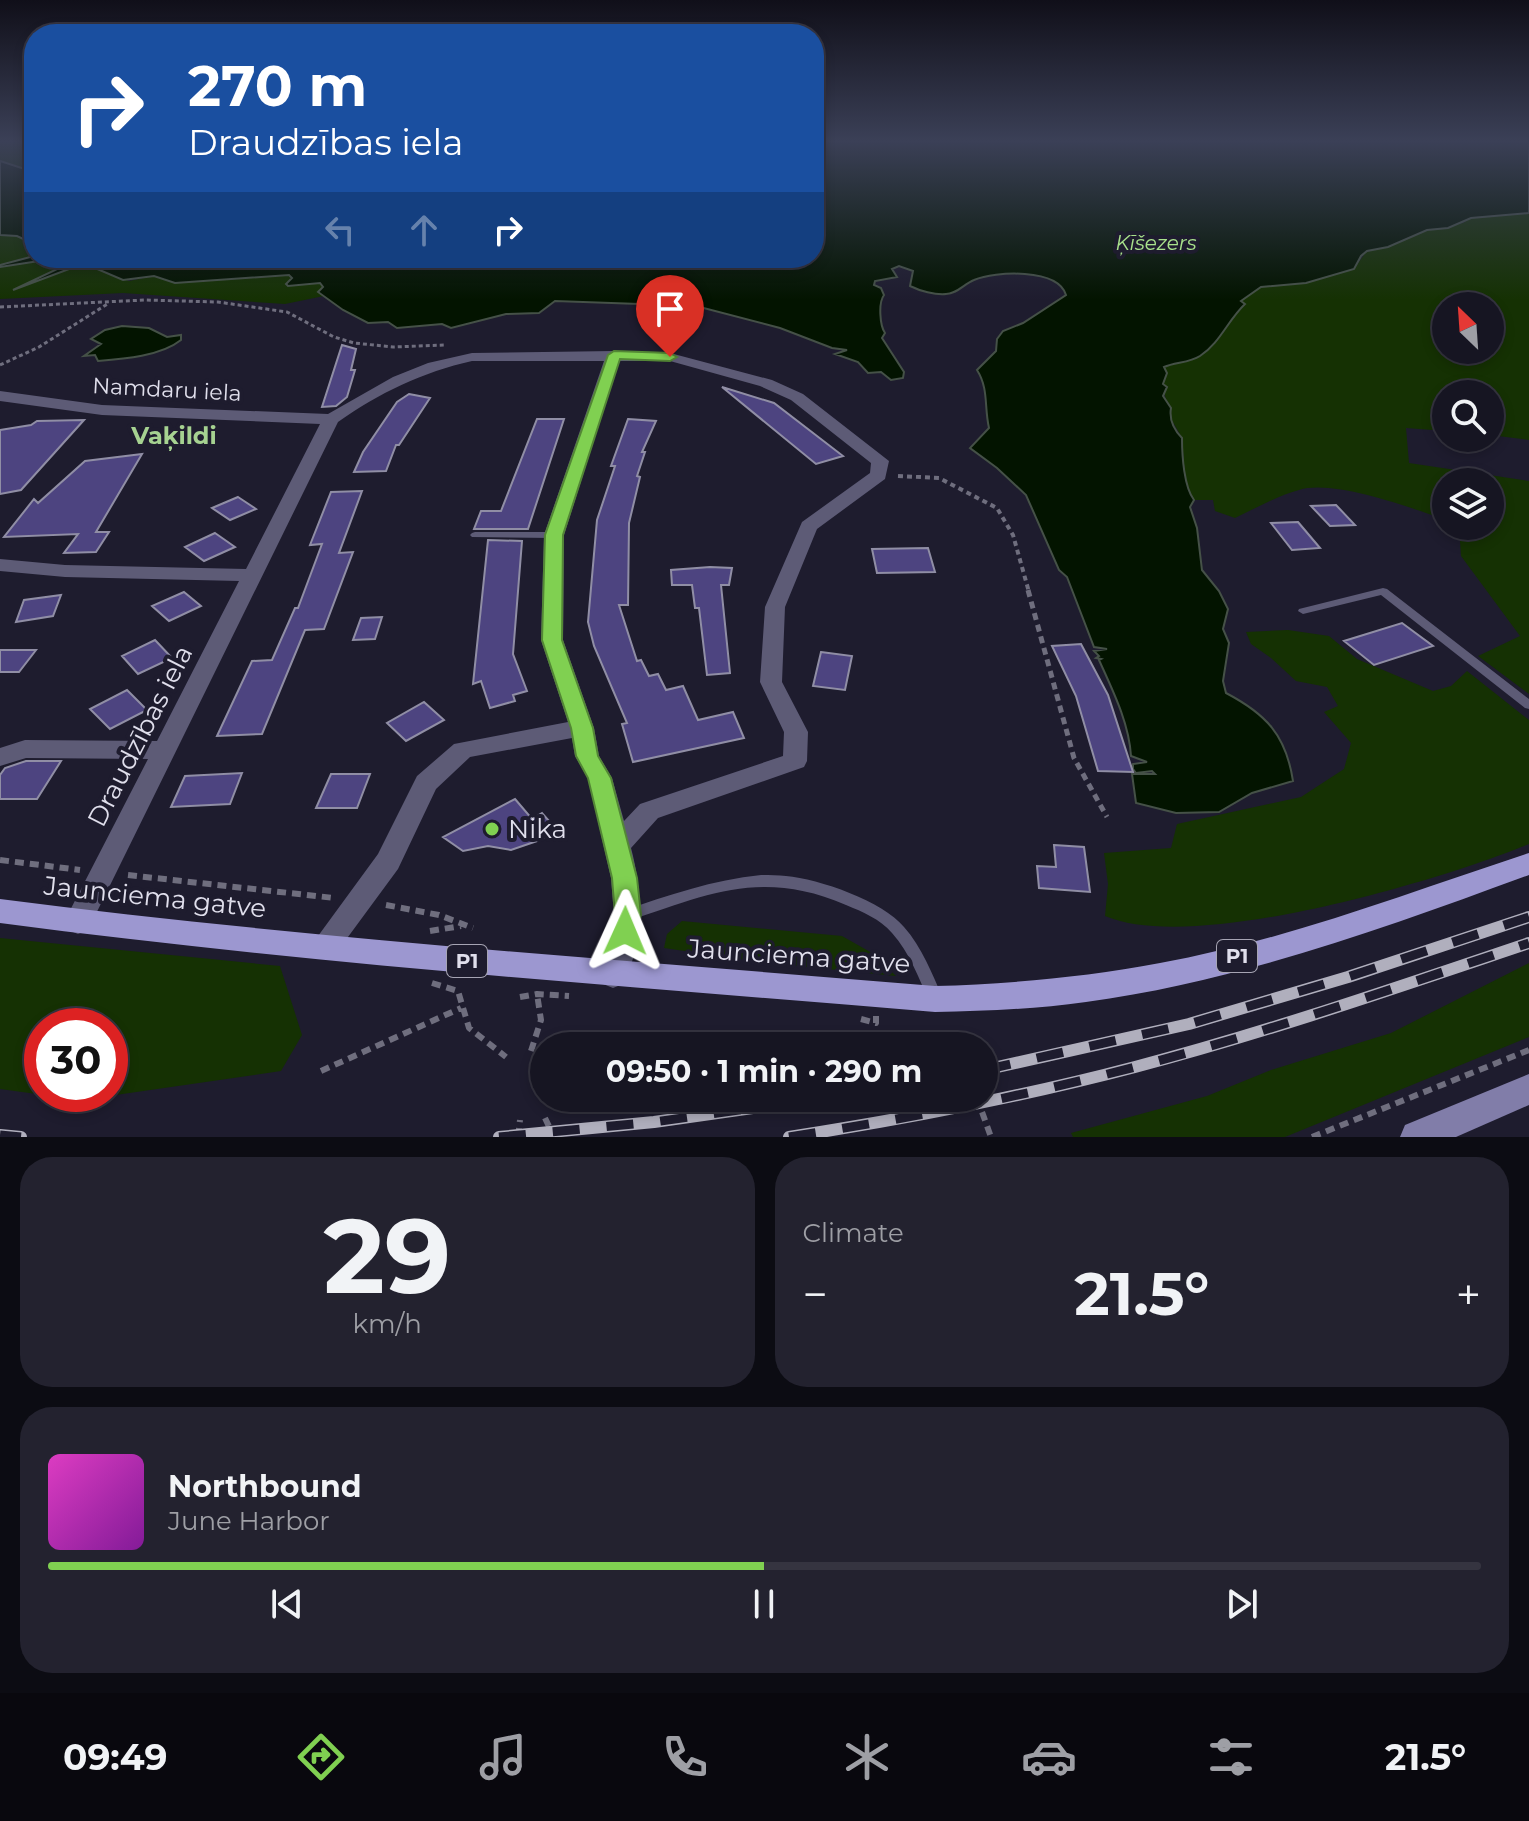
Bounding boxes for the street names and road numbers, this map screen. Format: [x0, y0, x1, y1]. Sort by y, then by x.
street label: Namdaru iela [92, 372, 242, 407]
street label: Draudzības iela [81, 640, 199, 832]
street label: Jaunciema gatve [41, 869, 268, 925]
street label: Jaunciema gatve [686, 932, 911, 980]
road number: P1 [1217, 940, 1257, 972]
road number: P1 [447, 945, 487, 977]

